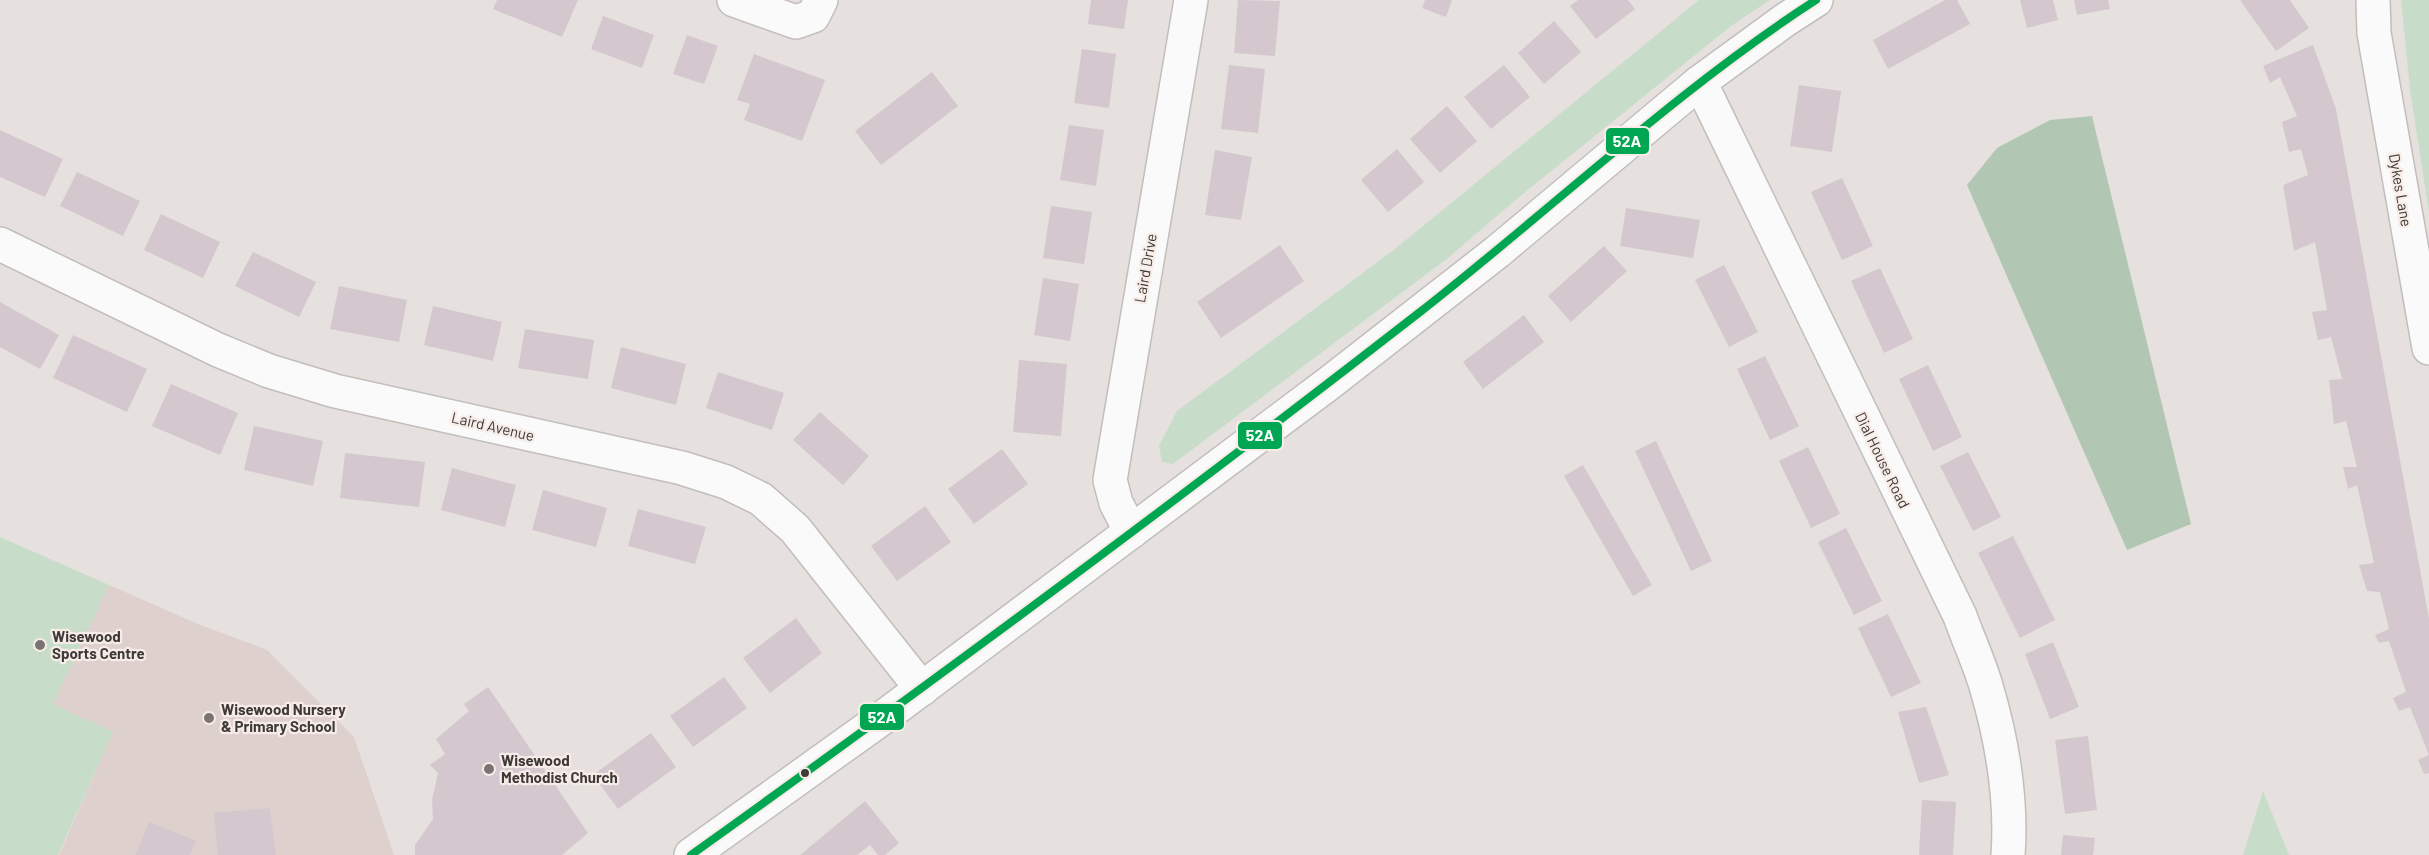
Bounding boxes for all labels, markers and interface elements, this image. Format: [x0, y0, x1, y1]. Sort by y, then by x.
line badge: 52A [1605, 127, 1650, 155]
text: 52A [1613, 131, 1641, 150]
street label: Dykes Lane [2386, 152, 2416, 228]
street label: Laird Drive [1130, 232, 1160, 304]
street label: Laird Avenue [450, 408, 536, 444]
street label: Dial House Road [1852, 409, 1914, 511]
line badge: 52A [1237, 421, 1283, 450]
text: 52A [1246, 425, 1274, 444]
place label: Wisewood Sports Centre [52, 627, 145, 662]
marker: Wisewood Sports Centre [33, 638, 47, 652]
place label: Wisewood Nursery & Primary School [221, 700, 346, 735]
line badge: 52A [859, 703, 905, 731]
text: 52A [868, 707, 896, 726]
marker: Wisewood Nursery & Primary School [202, 711, 216, 725]
place label: Wisewood Methodist Church [501, 751, 618, 786]
marker: Wisewood Methodist Church [482, 762, 496, 776]
unlabelled marker [799, 767, 811, 779]

